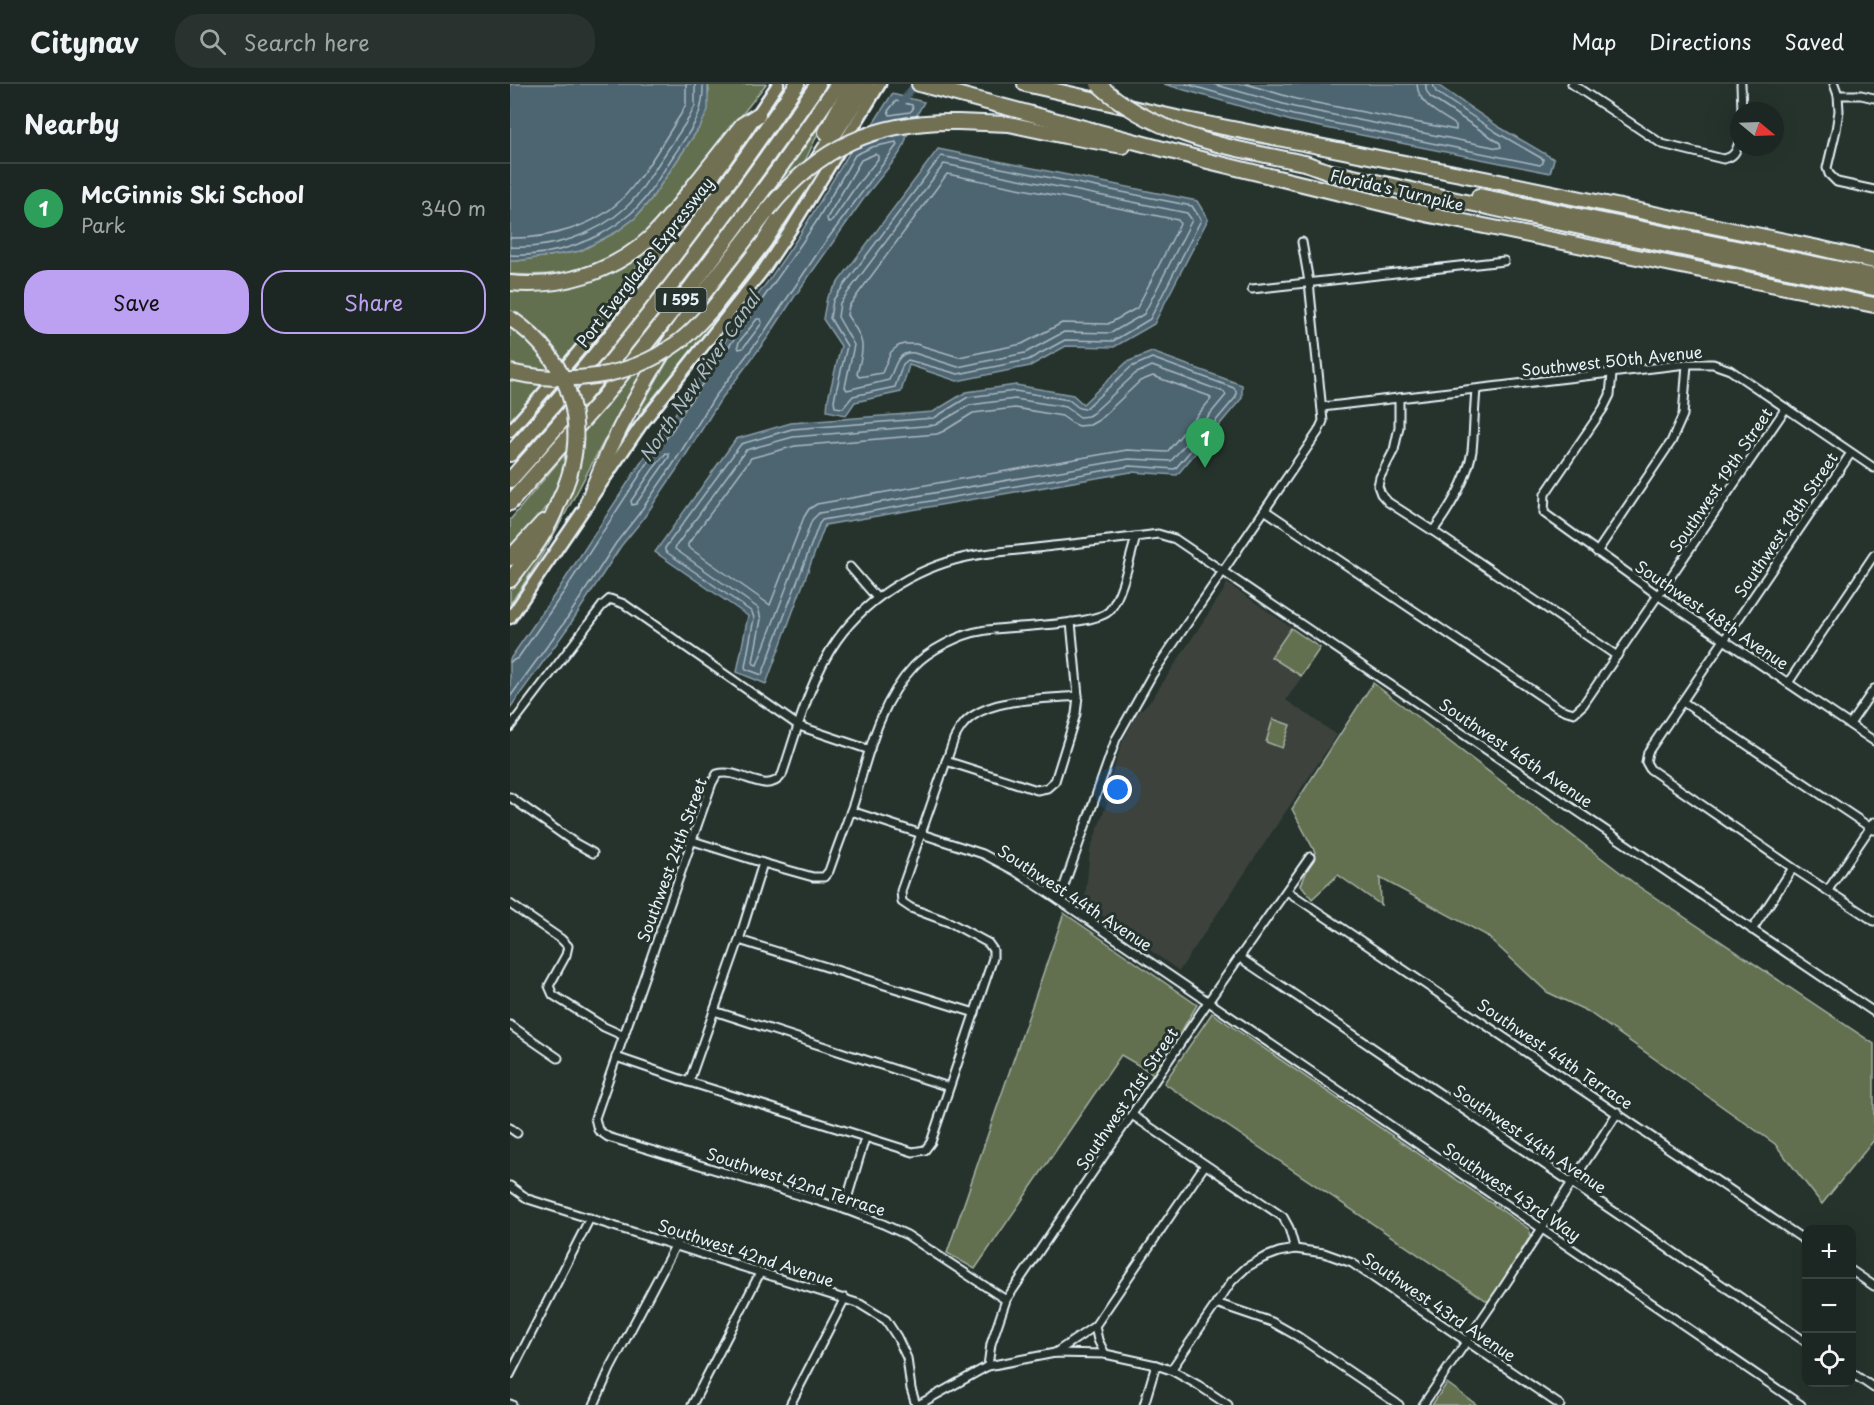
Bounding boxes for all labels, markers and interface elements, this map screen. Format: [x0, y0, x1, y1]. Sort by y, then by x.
search box [175, 14, 595, 68]
text: Citynav [30, 20, 139, 63]
icon: search [196, 25, 229, 58]
text: Search here [244, 25, 370, 58]
text: Map [1571, 25, 1616, 57]
text: Directions [1649, 25, 1751, 57]
text: Saved [1784, 25, 1844, 57]
north arrow [1730, 102, 1784, 156]
text: Nearby [24, 104, 119, 143]
street label: Florida's Turnpike [1328, 162, 1466, 216]
street label: Port Everglades Expressway [570, 171, 718, 352]
text: McGinnis Ski School [81, 177, 304, 210]
text: 1 [39, 193, 48, 223]
text: 340 m [421, 193, 486, 223]
text: Park [81, 210, 126, 240]
button: Save [24, 270, 249, 334]
button: Share [261, 270, 486, 334]
water label: North New River Canal [632, 284, 767, 466]
road number: I 595 [656, 288, 706, 312]
street label: Southwest 50th Avenue [1520, 339, 1704, 381]
street label: Southwest 19th Street [1663, 402, 1778, 557]
pin: 1 [1186, 418, 1224, 468]
street label: Southwest 18th Street [1728, 447, 1843, 602]
street label: Southwest 48th Avenue [1631, 554, 1794, 675]
street label: Southwest 46th Avenue [1435, 692, 1598, 813]
street label: Southwest 24th Street [630, 774, 712, 945]
your location [1103, 775, 1132, 804]
street label: Southwest 44th Avenue [994, 838, 1158, 956]
street label: Southwest 44th Terrace [1473, 992, 1638, 1114]
street label: Southwest 21st Street [1069, 1022, 1183, 1175]
street label: Southwest 44th Avenue [1449, 1078, 1612, 1199]
street label: Southwest 43rd Way [1439, 1136, 1586, 1246]
street label: Southwest 42nd Terrace [704, 1141, 889, 1221]
street label: Southwest 42nd Avenue [655, 1212, 838, 1292]
map controls [1802, 1225, 1856, 1387]
button: + [1802, 1225, 1856, 1279]
street label: Southwest 43rd Avenue [1358, 1246, 1521, 1367]
button: − [1802, 1279, 1856, 1333]
button: locate [1802, 1333, 1856, 1387]

